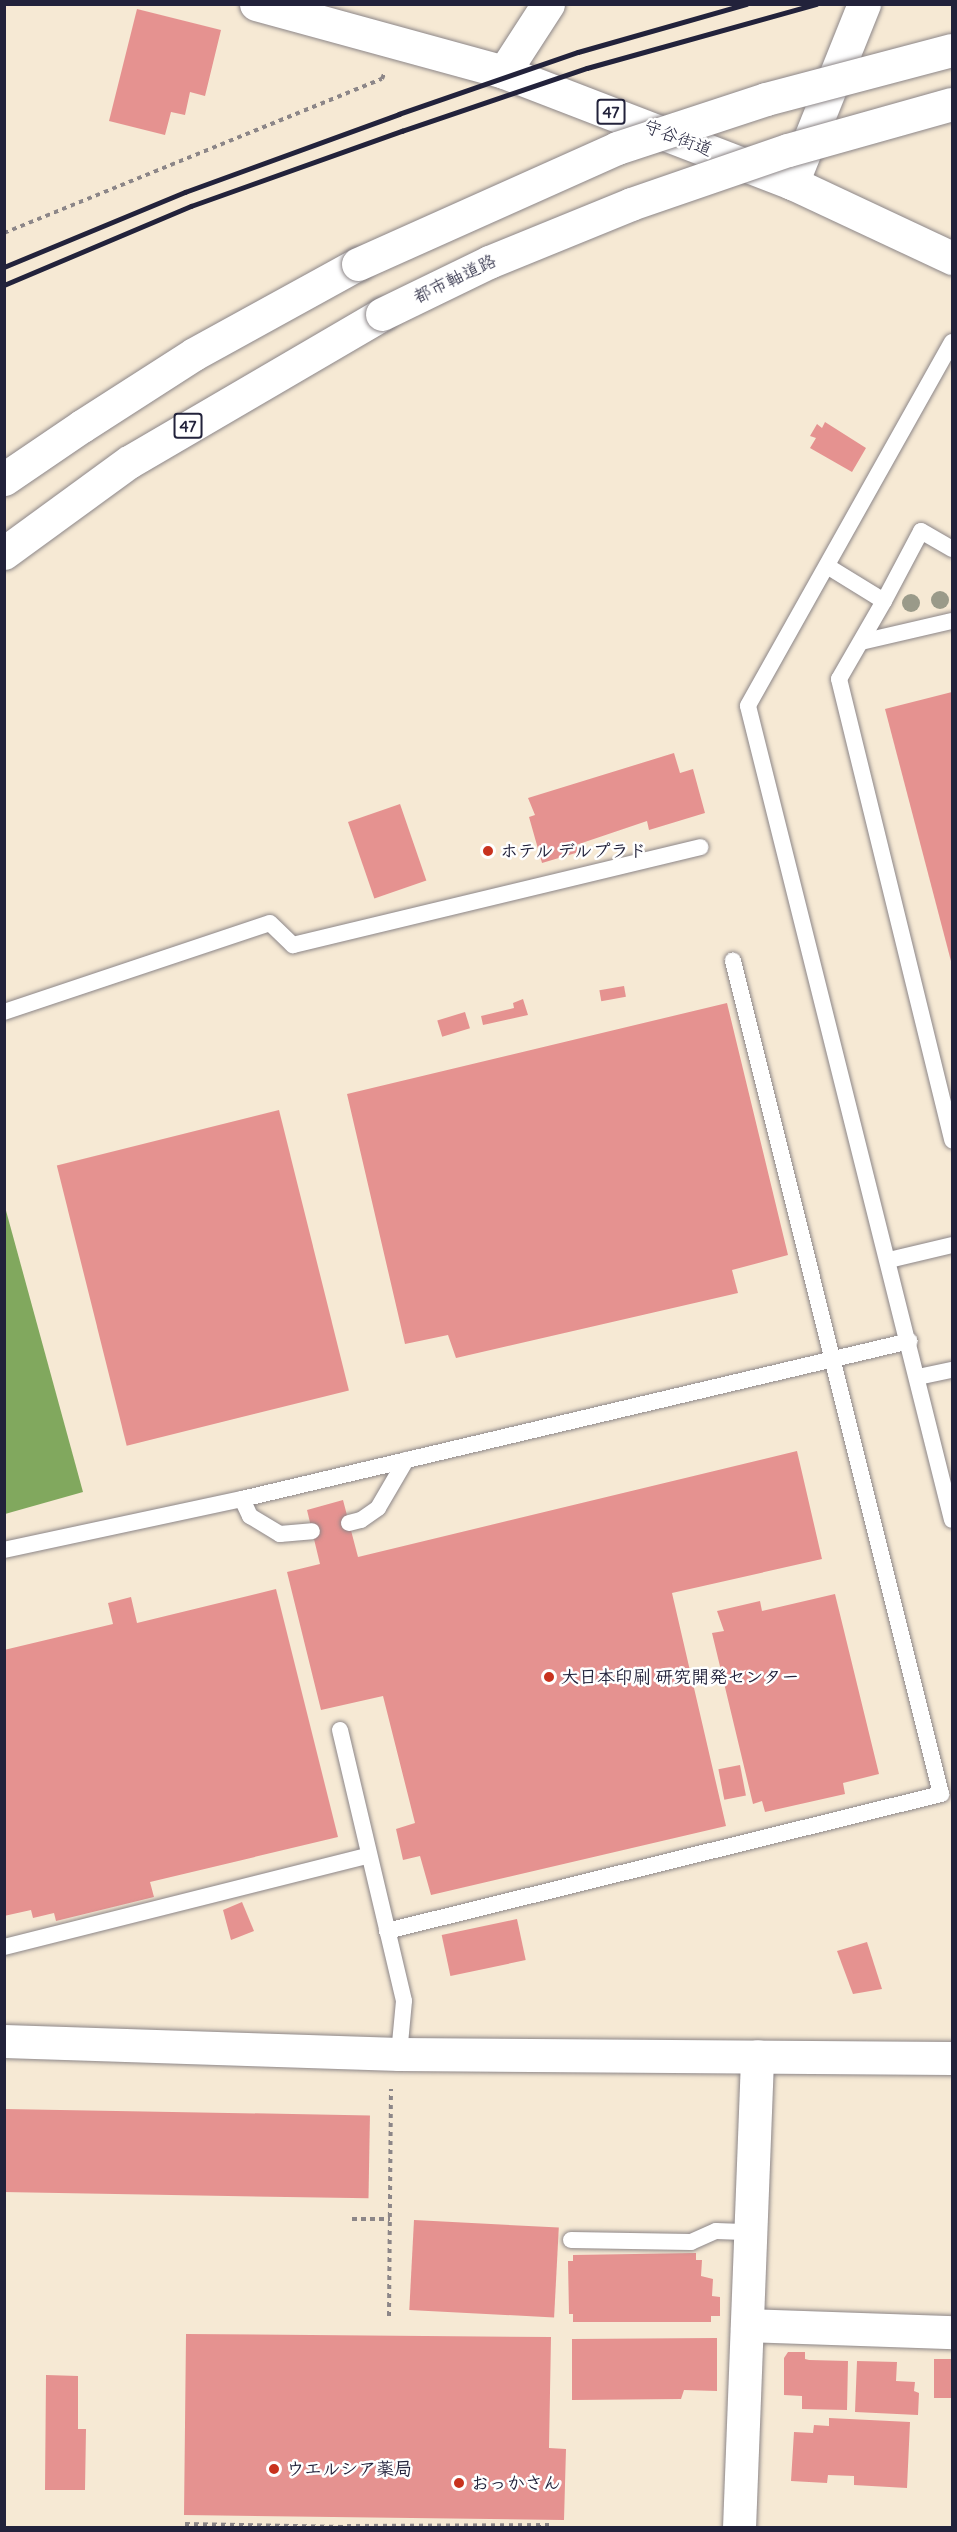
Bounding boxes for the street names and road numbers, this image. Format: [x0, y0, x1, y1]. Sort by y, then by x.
road number: 47 [596, 99, 626, 125]
street label: 守谷街道 [641, 115, 715, 161]
street label: 都市軸道路 [410, 250, 500, 308]
road number: 47 [173, 413, 203, 439]

